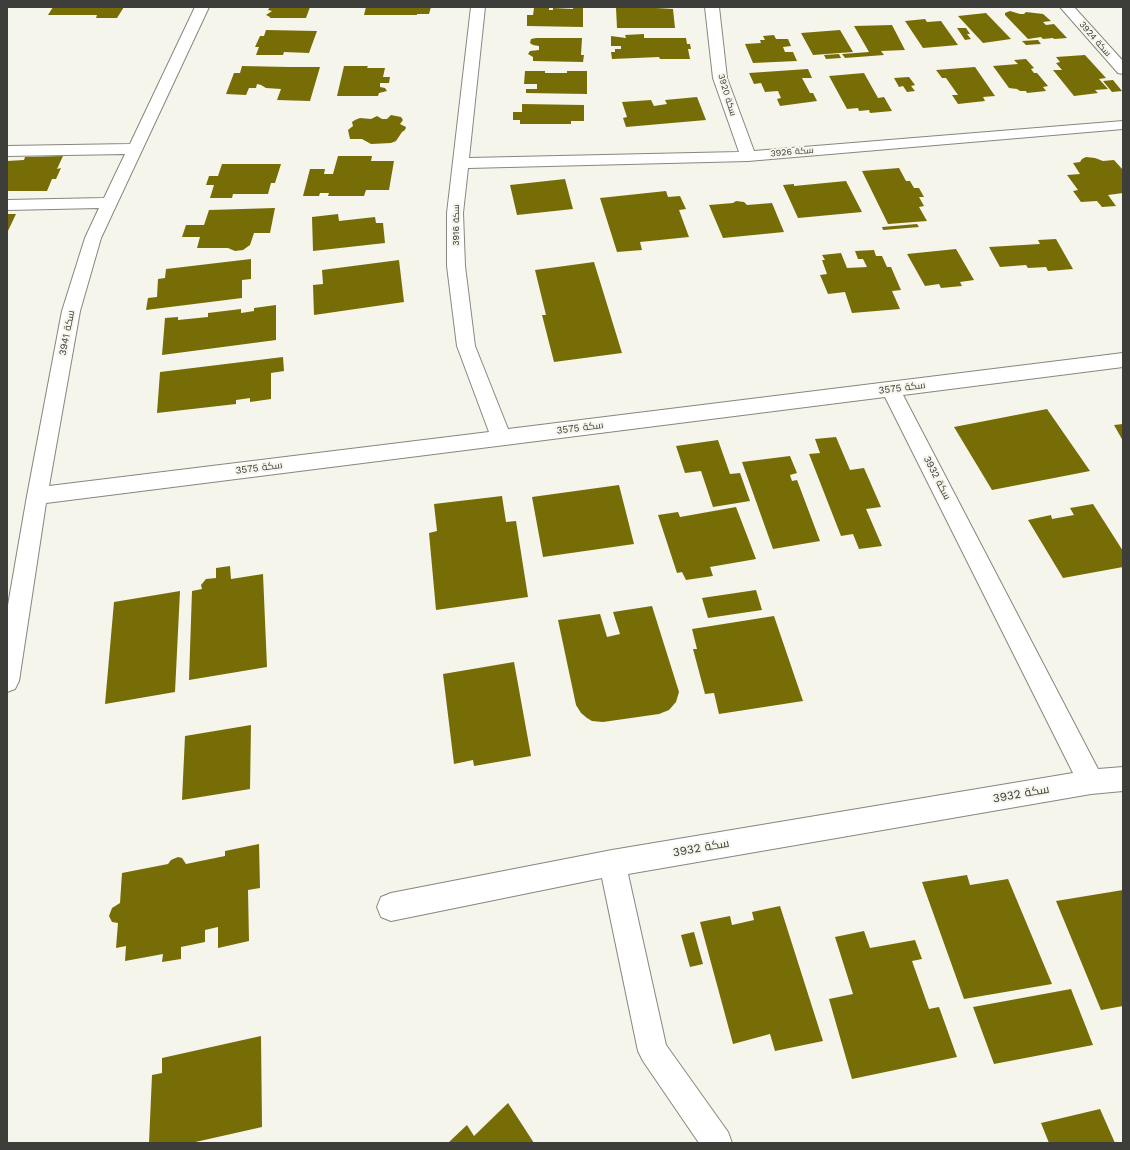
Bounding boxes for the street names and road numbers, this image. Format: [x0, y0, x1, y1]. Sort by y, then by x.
street label: سكة 3924 [1077, 19, 1113, 59]
street label: سكة 3920 [716, 73, 738, 117]
street label: سكة 3926 [770, 145, 814, 159]
street label: سكة 3916 [451, 204, 461, 246]
street label: سكة 3941 [57, 309, 77, 357]
street label: سكة 3575 [878, 379, 926, 397]
street label: سكة 3575 [556, 419, 604, 437]
street label: سكة 3932 [921, 454, 953, 502]
street label: سكة 3575 [235, 459, 283, 477]
street label: سكة 3932 [992, 782, 1050, 806]
street label: سكة 3932 [672, 836, 730, 860]

